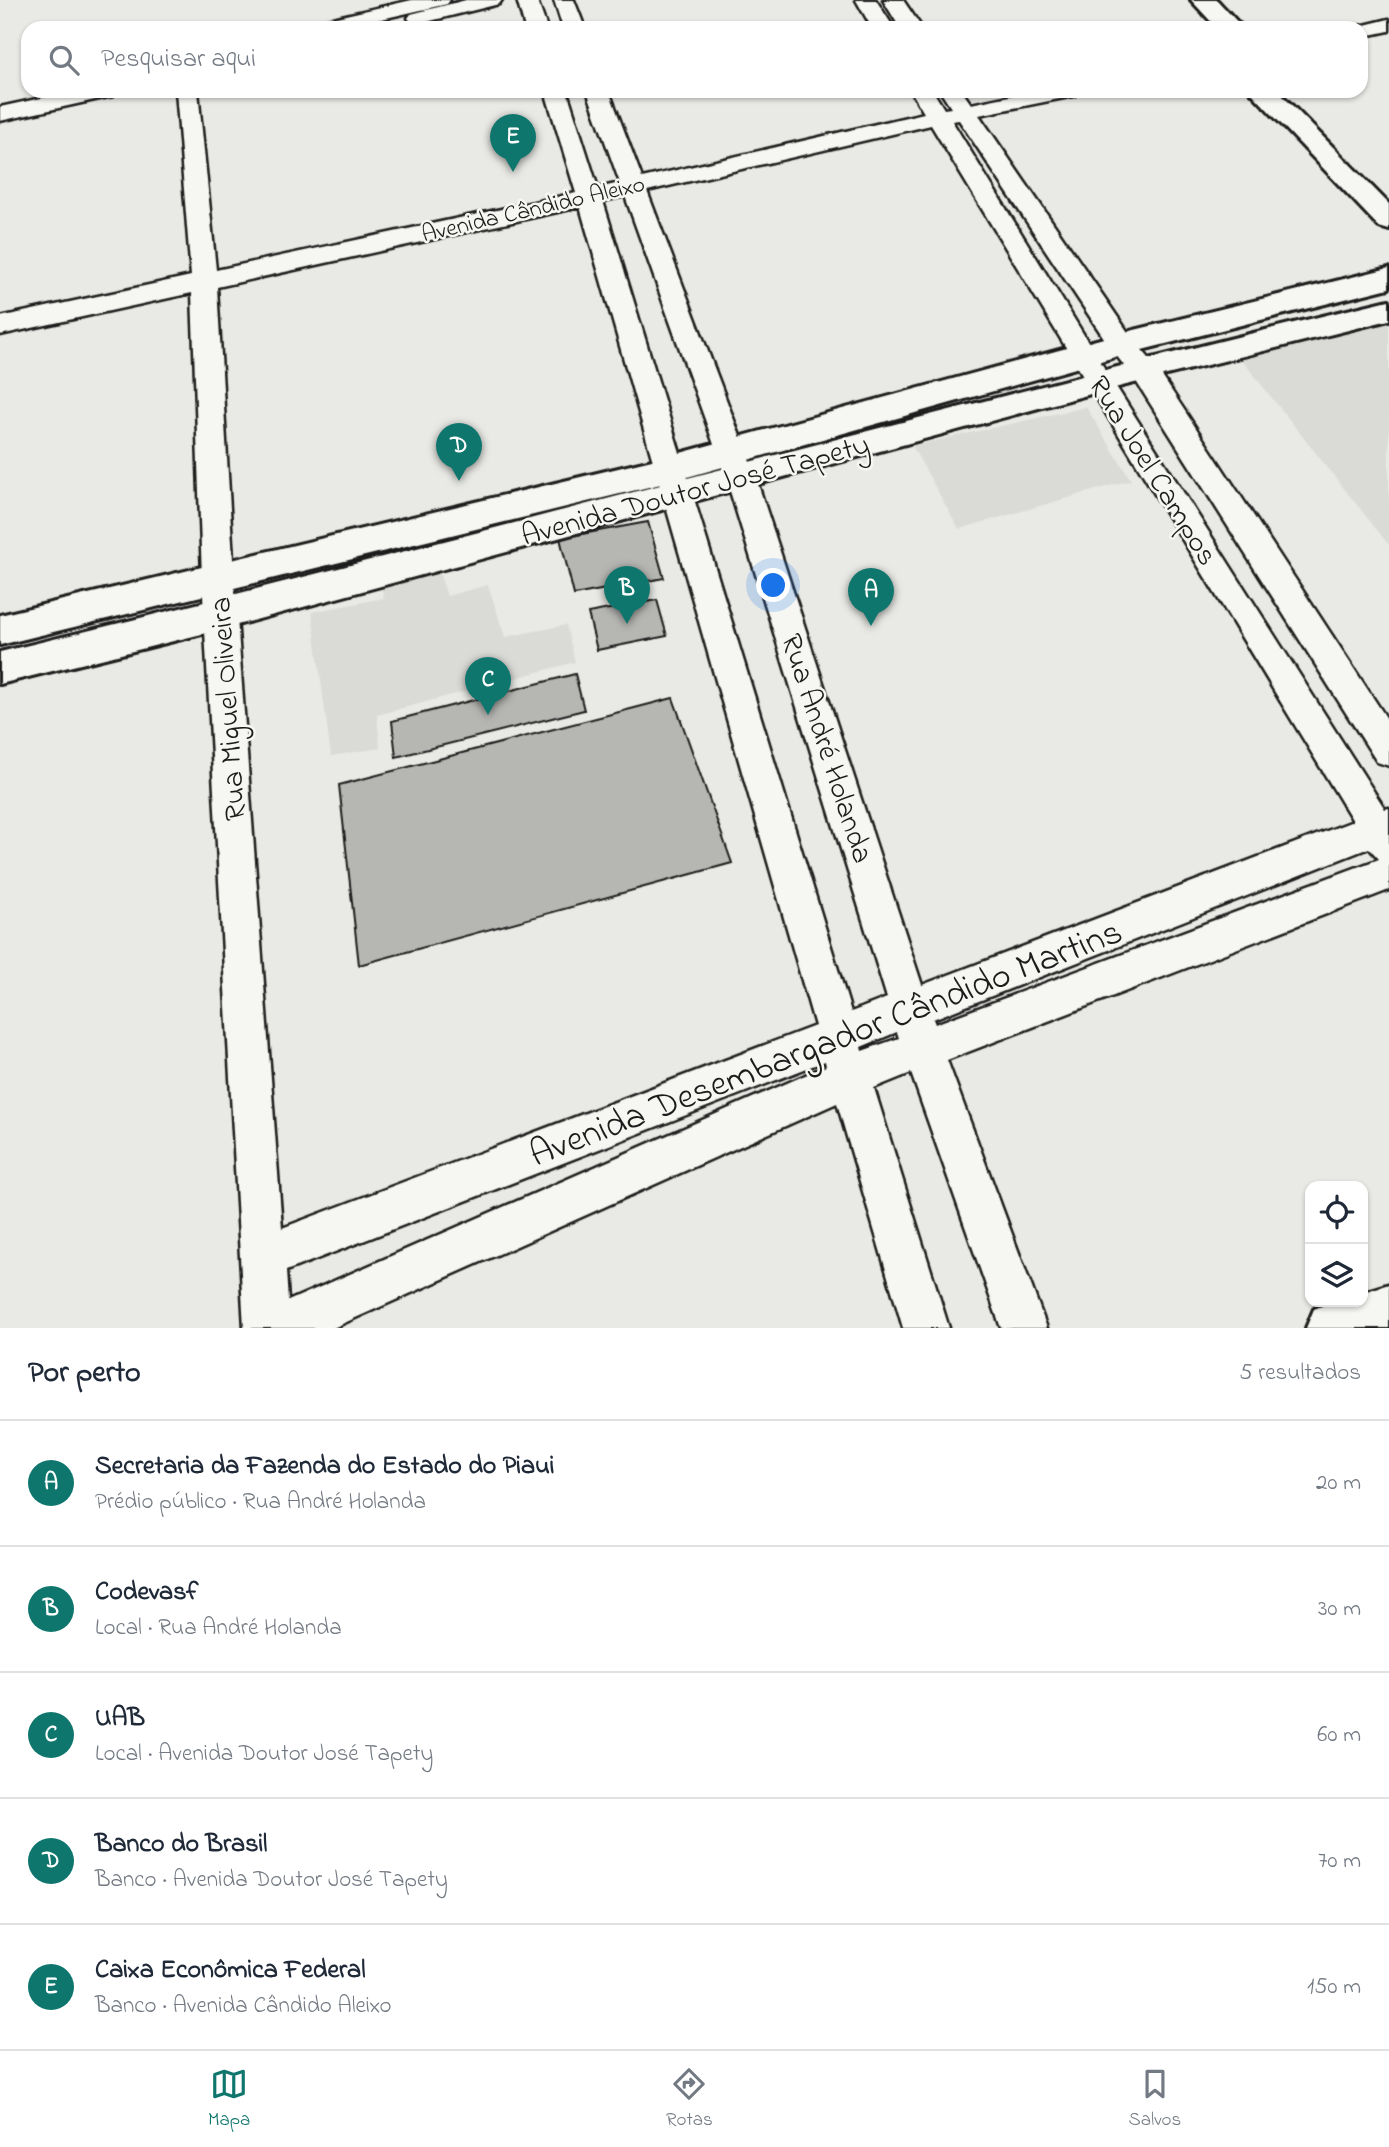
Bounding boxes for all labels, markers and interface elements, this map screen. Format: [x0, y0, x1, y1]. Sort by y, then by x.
search box [21, 21, 1368, 98]
icon: search [45, 41, 83, 79]
text: Pesquisar aqui [101, 41, 256, 79]
pin: E [490, 114, 536, 172]
street label: Avenida Cândido Aleixo [418, 168, 649, 253]
street label: Rua Joel Campos [1075, 368, 1228, 575]
pin: D [436, 423, 482, 481]
street label: Avenida Doutor José Tapety [517, 424, 875, 560]
pin: B [604, 566, 650, 624]
your location [756, 568, 790, 602]
pin: A [848, 568, 894, 626]
street label: Rua Miguel Oliveira [200, 595, 260, 822]
street label: Rua André Holanda [767, 628, 883, 869]
pin: C [465, 657, 511, 715]
street label: Avenida Desembargador Cândido Martins [522, 906, 1131, 1183]
map controls [1305, 1181, 1368, 1307]
button: locate [1305, 1181, 1368, 1244]
button: layers [1305, 1244, 1368, 1307]
text: Por perto [28, 1352, 141, 1396]
text: 5 resultados [1239, 1357, 1361, 1390]
text: Secretaria da Fazenda do Estado do Piaui [95, 1448, 555, 1486]
text: A [44, 1467, 58, 1500]
text: 20 m [1316, 1467, 1361, 1500]
text: Prédio público · Rua André Holanda [95, 1486, 426, 1519]
text: Codevasf [95, 1574, 198, 1612]
text: B [43, 1593, 59, 1626]
text: 30 m [1318, 1593, 1361, 1626]
text: Local · Rua André Holanda [95, 1612, 342, 1645]
text: UAB [95, 1700, 145, 1738]
text: C [45, 1719, 57, 1752]
text: 60 m [1317, 1719, 1361, 1752]
text: Local · Avenida Doutor José Tapety [95, 1738, 433, 1771]
text: Banco do Brasil [95, 1826, 267, 1864]
text: D [43, 1845, 59, 1878]
text: 70 m [1318, 1845, 1361, 1878]
text: Banco · Avenida Doutor José Tapety [95, 1864, 448, 1897]
text: Caixa Econômica Federal [95, 1952, 366, 1990]
text: E [44, 1971, 58, 2004]
text: 150 m [1307, 1971, 1361, 2004]
text: Banco · Avenida Cândido Aleixo [95, 1990, 392, 2023]
tab: Mapa [208, 2065, 250, 2134]
tab: Rotas [666, 2065, 713, 2134]
tab: Salvos [1129, 2065, 1181, 2134]

